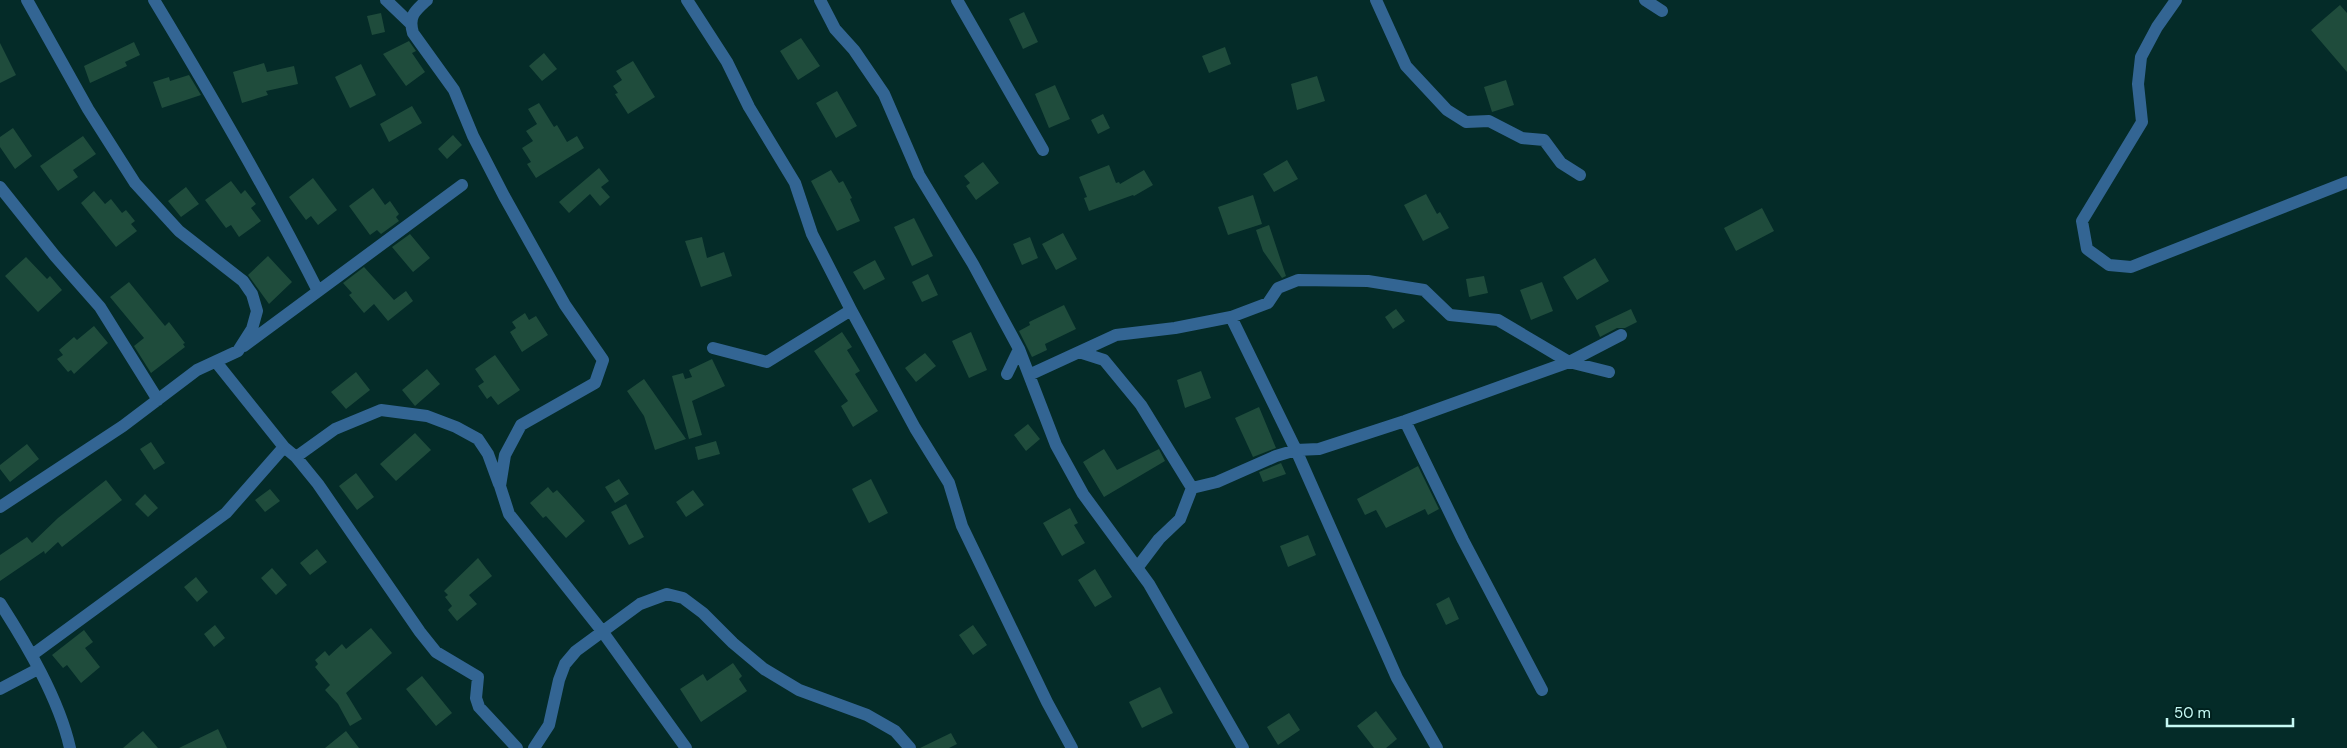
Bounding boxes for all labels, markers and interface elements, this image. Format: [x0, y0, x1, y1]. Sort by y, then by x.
scale bar [2167, 696, 2293, 728]
text: 50 m [2174, 703, 2211, 723]

